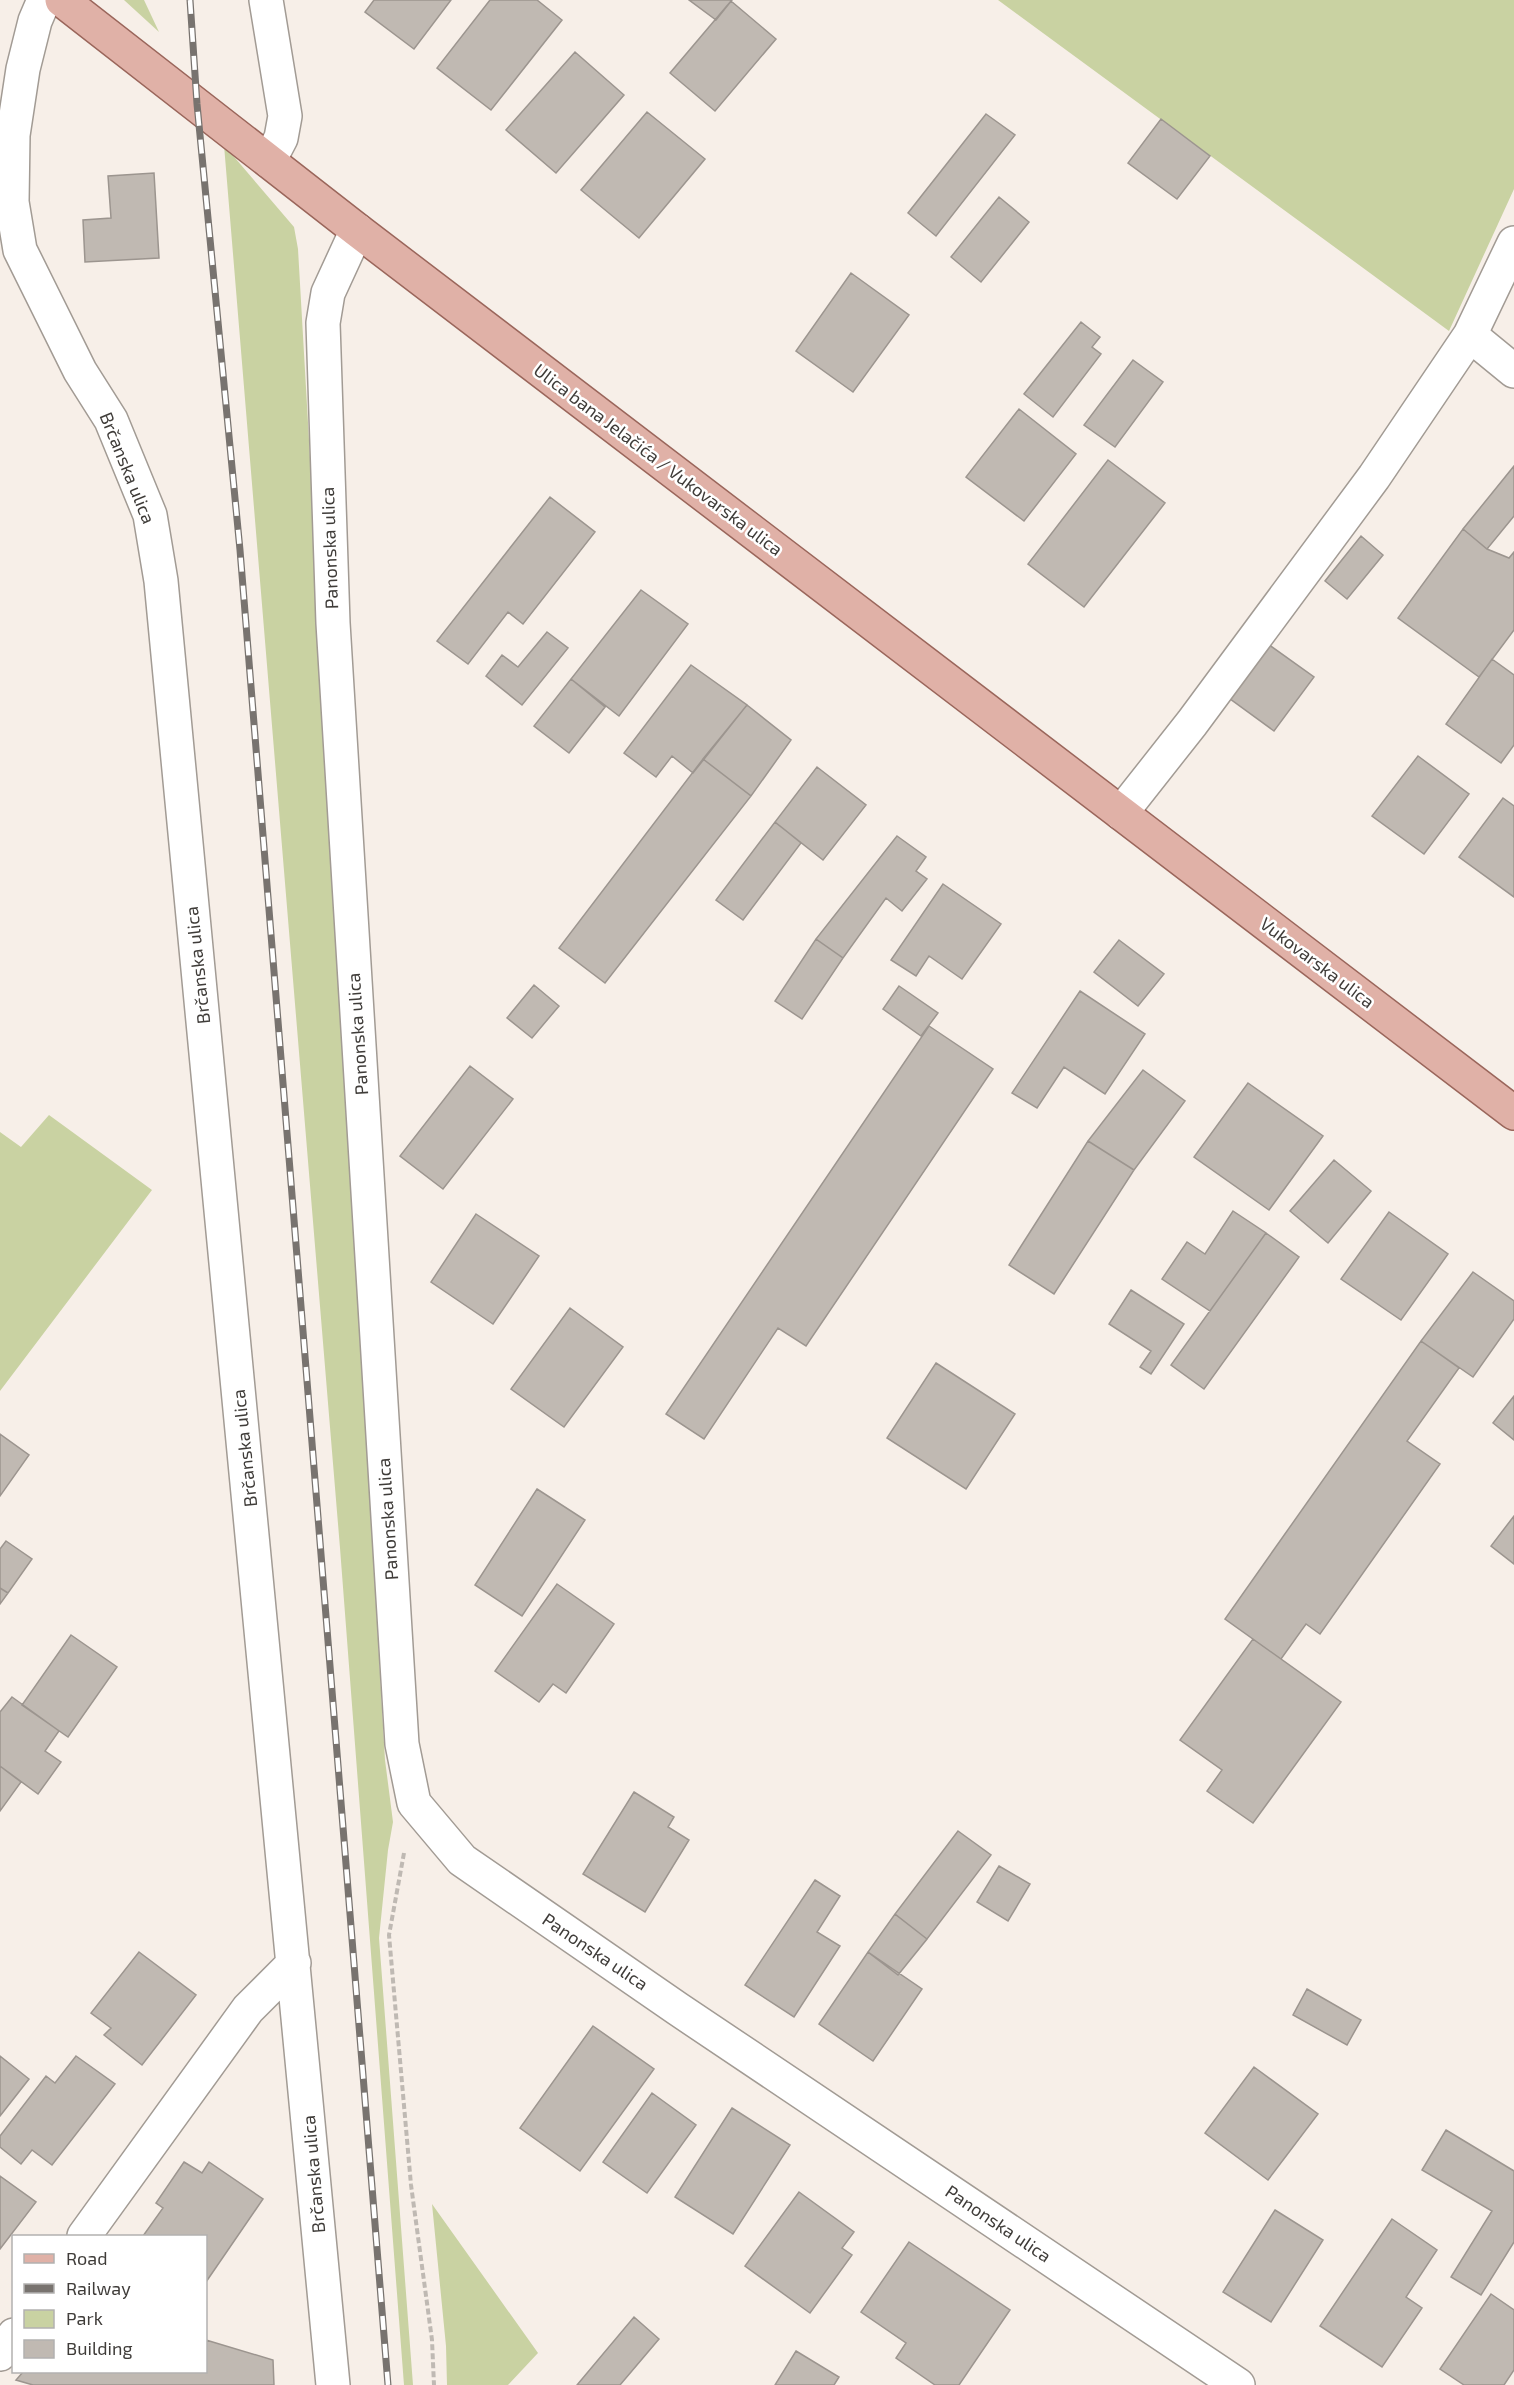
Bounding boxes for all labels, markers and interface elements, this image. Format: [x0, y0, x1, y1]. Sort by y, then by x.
street label: Ulica bana Jelačića / Vukovarska ulica [530, 358, 787, 560]
street label: Brčanska ulica [96, 409, 160, 527]
street label: Panonska ulica [316, 486, 342, 610]
street label: Brčanska ulica [180, 905, 214, 1025]
street label: Vukovarska ulica [1256, 912, 1379, 1012]
street label: Panonska ulica [342, 972, 372, 1096]
street label: Brčanska ulica [227, 1388, 261, 1508]
street label: Panonska ulica [372, 1457, 402, 1581]
street label: Panonska ulica [539, 1908, 653, 1995]
street label: Brčanska ulica [297, 2114, 329, 2234]
street label: Panonska ulica [942, 2180, 1056, 2267]
legend [12, 2235, 207, 2373]
text: Road [66, 2247, 107, 2269]
text: Railway [66, 2277, 131, 2299]
text: Park [66, 2307, 103, 2329]
text: Building [66, 2337, 133, 2359]

